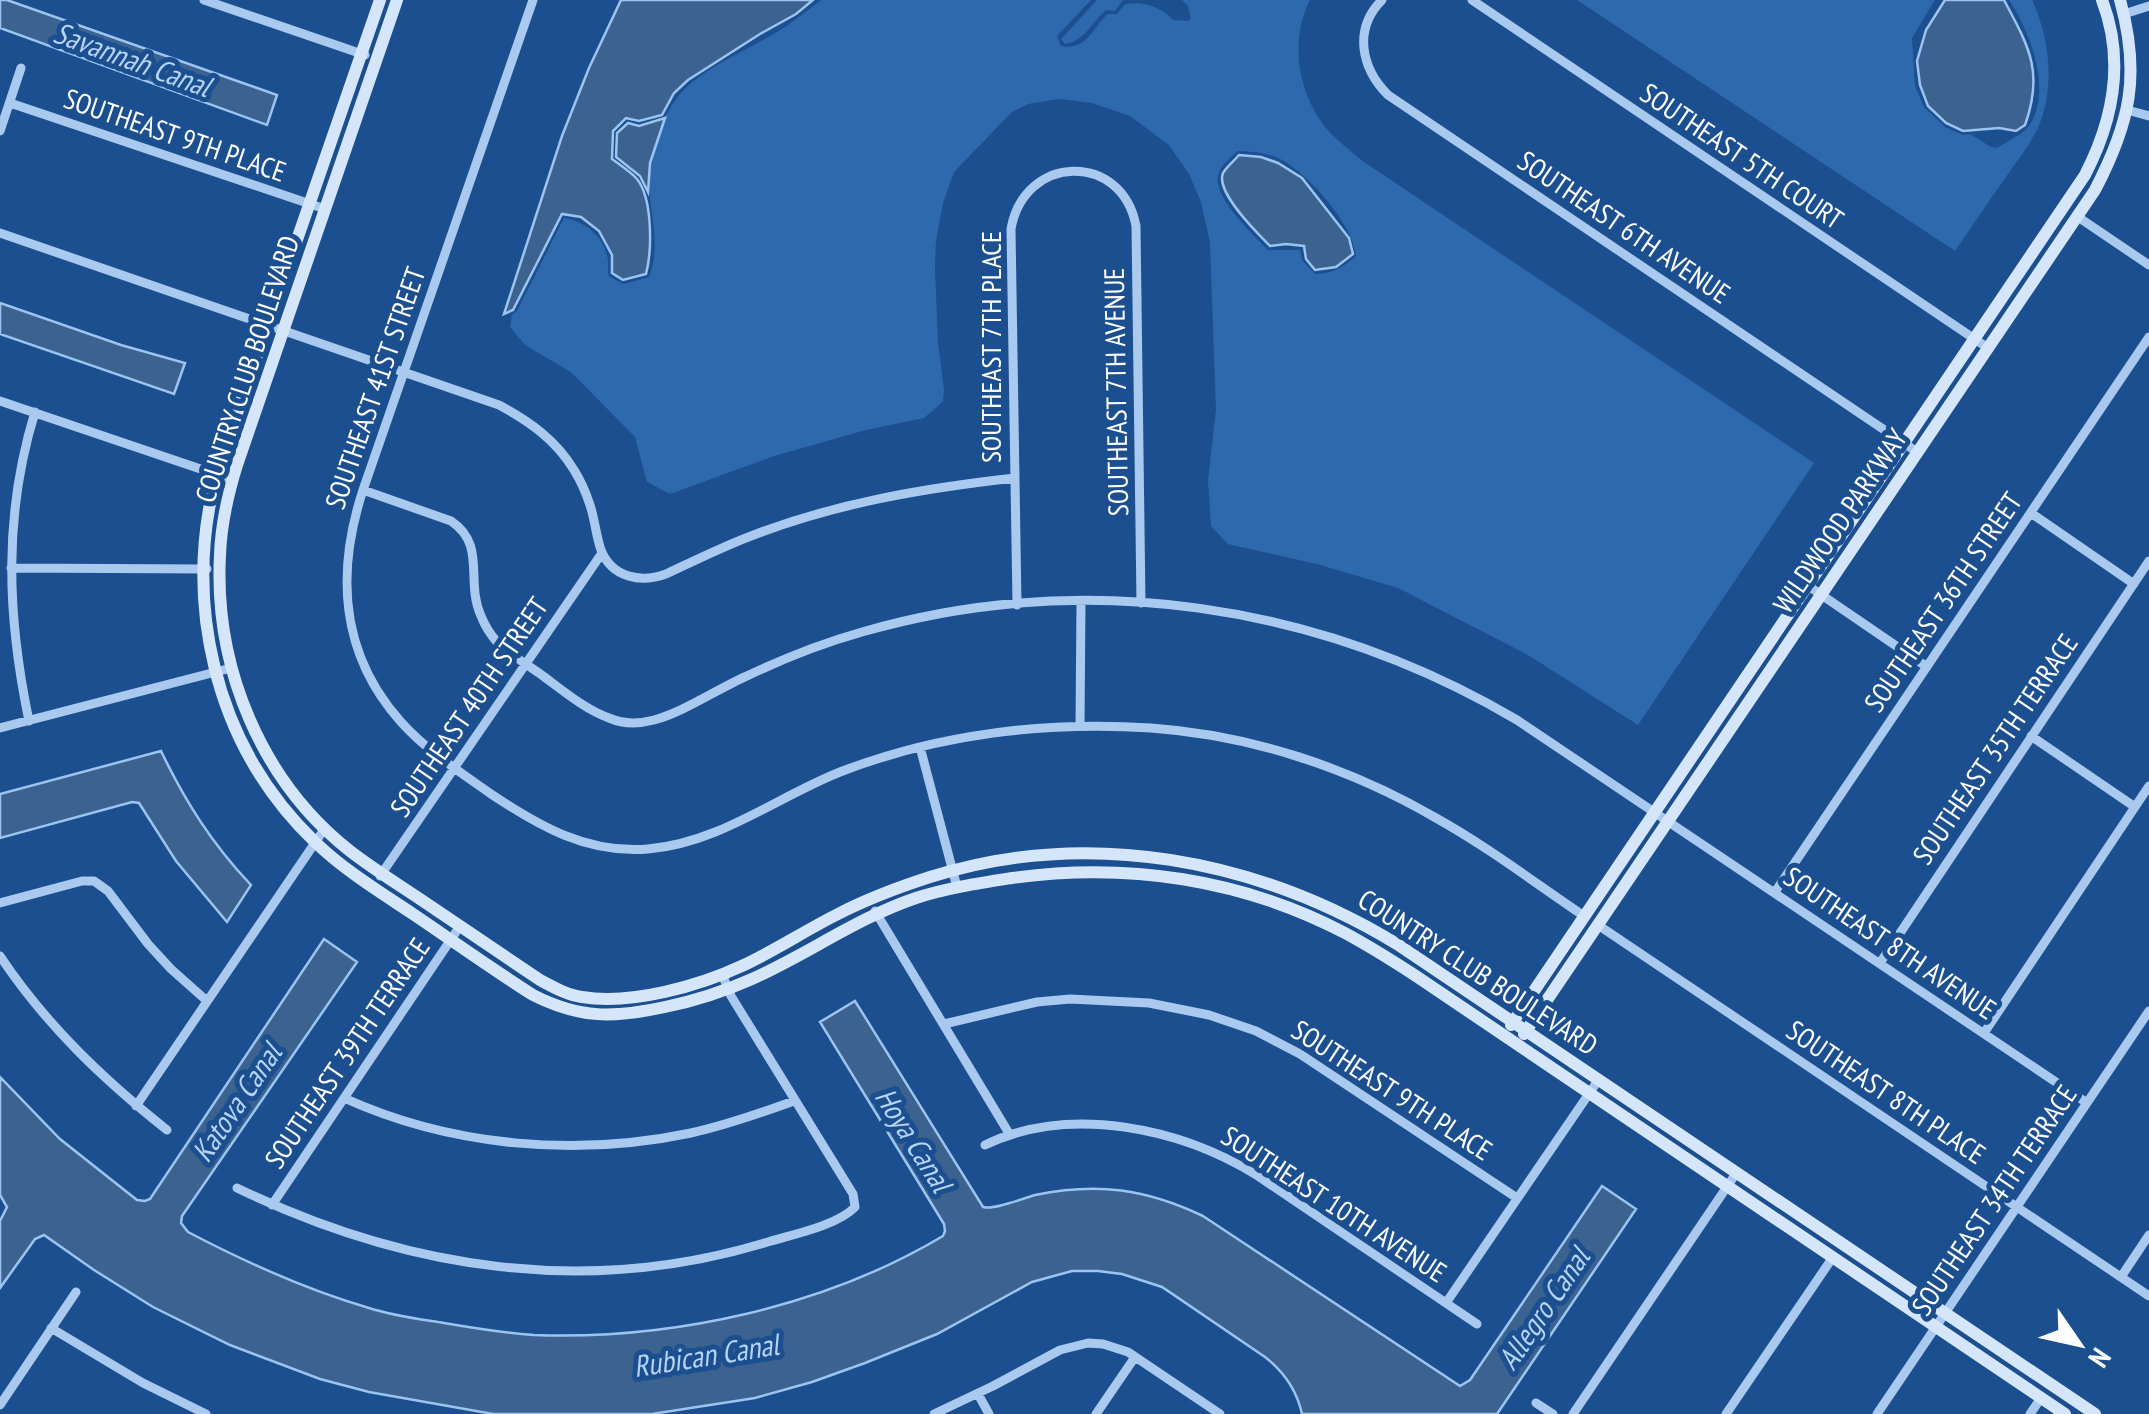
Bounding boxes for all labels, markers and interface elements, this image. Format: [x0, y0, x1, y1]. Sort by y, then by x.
water label: Savannah Canal [49, 12, 219, 106]
street label: SOUTHEAST 5TH COURT [1634, 74, 1851, 237]
street label: SOUTHEAST 9TH PLACE [59, 79, 291, 190]
street label: SOUTHEAST 6TH AVENUE [1511, 142, 1738, 311]
street label: COUNTRY CLUB BOULEVARD [186, 231, 307, 507]
street label: SOUTHEAST 7TH PLACE [972, 231, 1009, 463]
street label: SOUTHEAST 41ST STREET [316, 262, 433, 514]
street label: SOUTHEAST 7TH AVENUE [1095, 268, 1136, 517]
street label: WILDWOOD PARKWAY [1764, 421, 1915, 620]
street label: SOUTHEAST 36TH STREET [1855, 484, 2030, 719]
street label: SOUTHEAST 40TH STREET [381, 589, 556, 824]
street label: SOUTHEAST 35TH TERRACE [1904, 626, 2086, 871]
street label: SOUTHEAST 8TH AVENUE [1777, 858, 2004, 1027]
street label: COUNTRY CLUB BOULEVARD [1352, 880, 1605, 1063]
street label: SOUTHEAST 39TH TERRACE [256, 930, 438, 1175]
street label: SOUTHEAST 9TH PLACE [1285, 1011, 1500, 1168]
street label: SOUTHEAST 8TH PLACE [1780, 1011, 1993, 1172]
water label: Katova Canal [182, 1033, 291, 1169]
street label: SOUTHEAST 34TH TERRACE [1903, 1077, 2085, 1322]
water label: Hoya Canal [867, 1080, 963, 1201]
street label: SOUTHEAST 10TH AVENUE [1215, 1117, 1454, 1290]
water label: Allegro Canal [1488, 1237, 1599, 1376]
north arrow [2029, 1294, 2129, 1394]
water label: Rubican Canal [630, 1323, 784, 1385]
text: N [2081, 1342, 2120, 1375]

